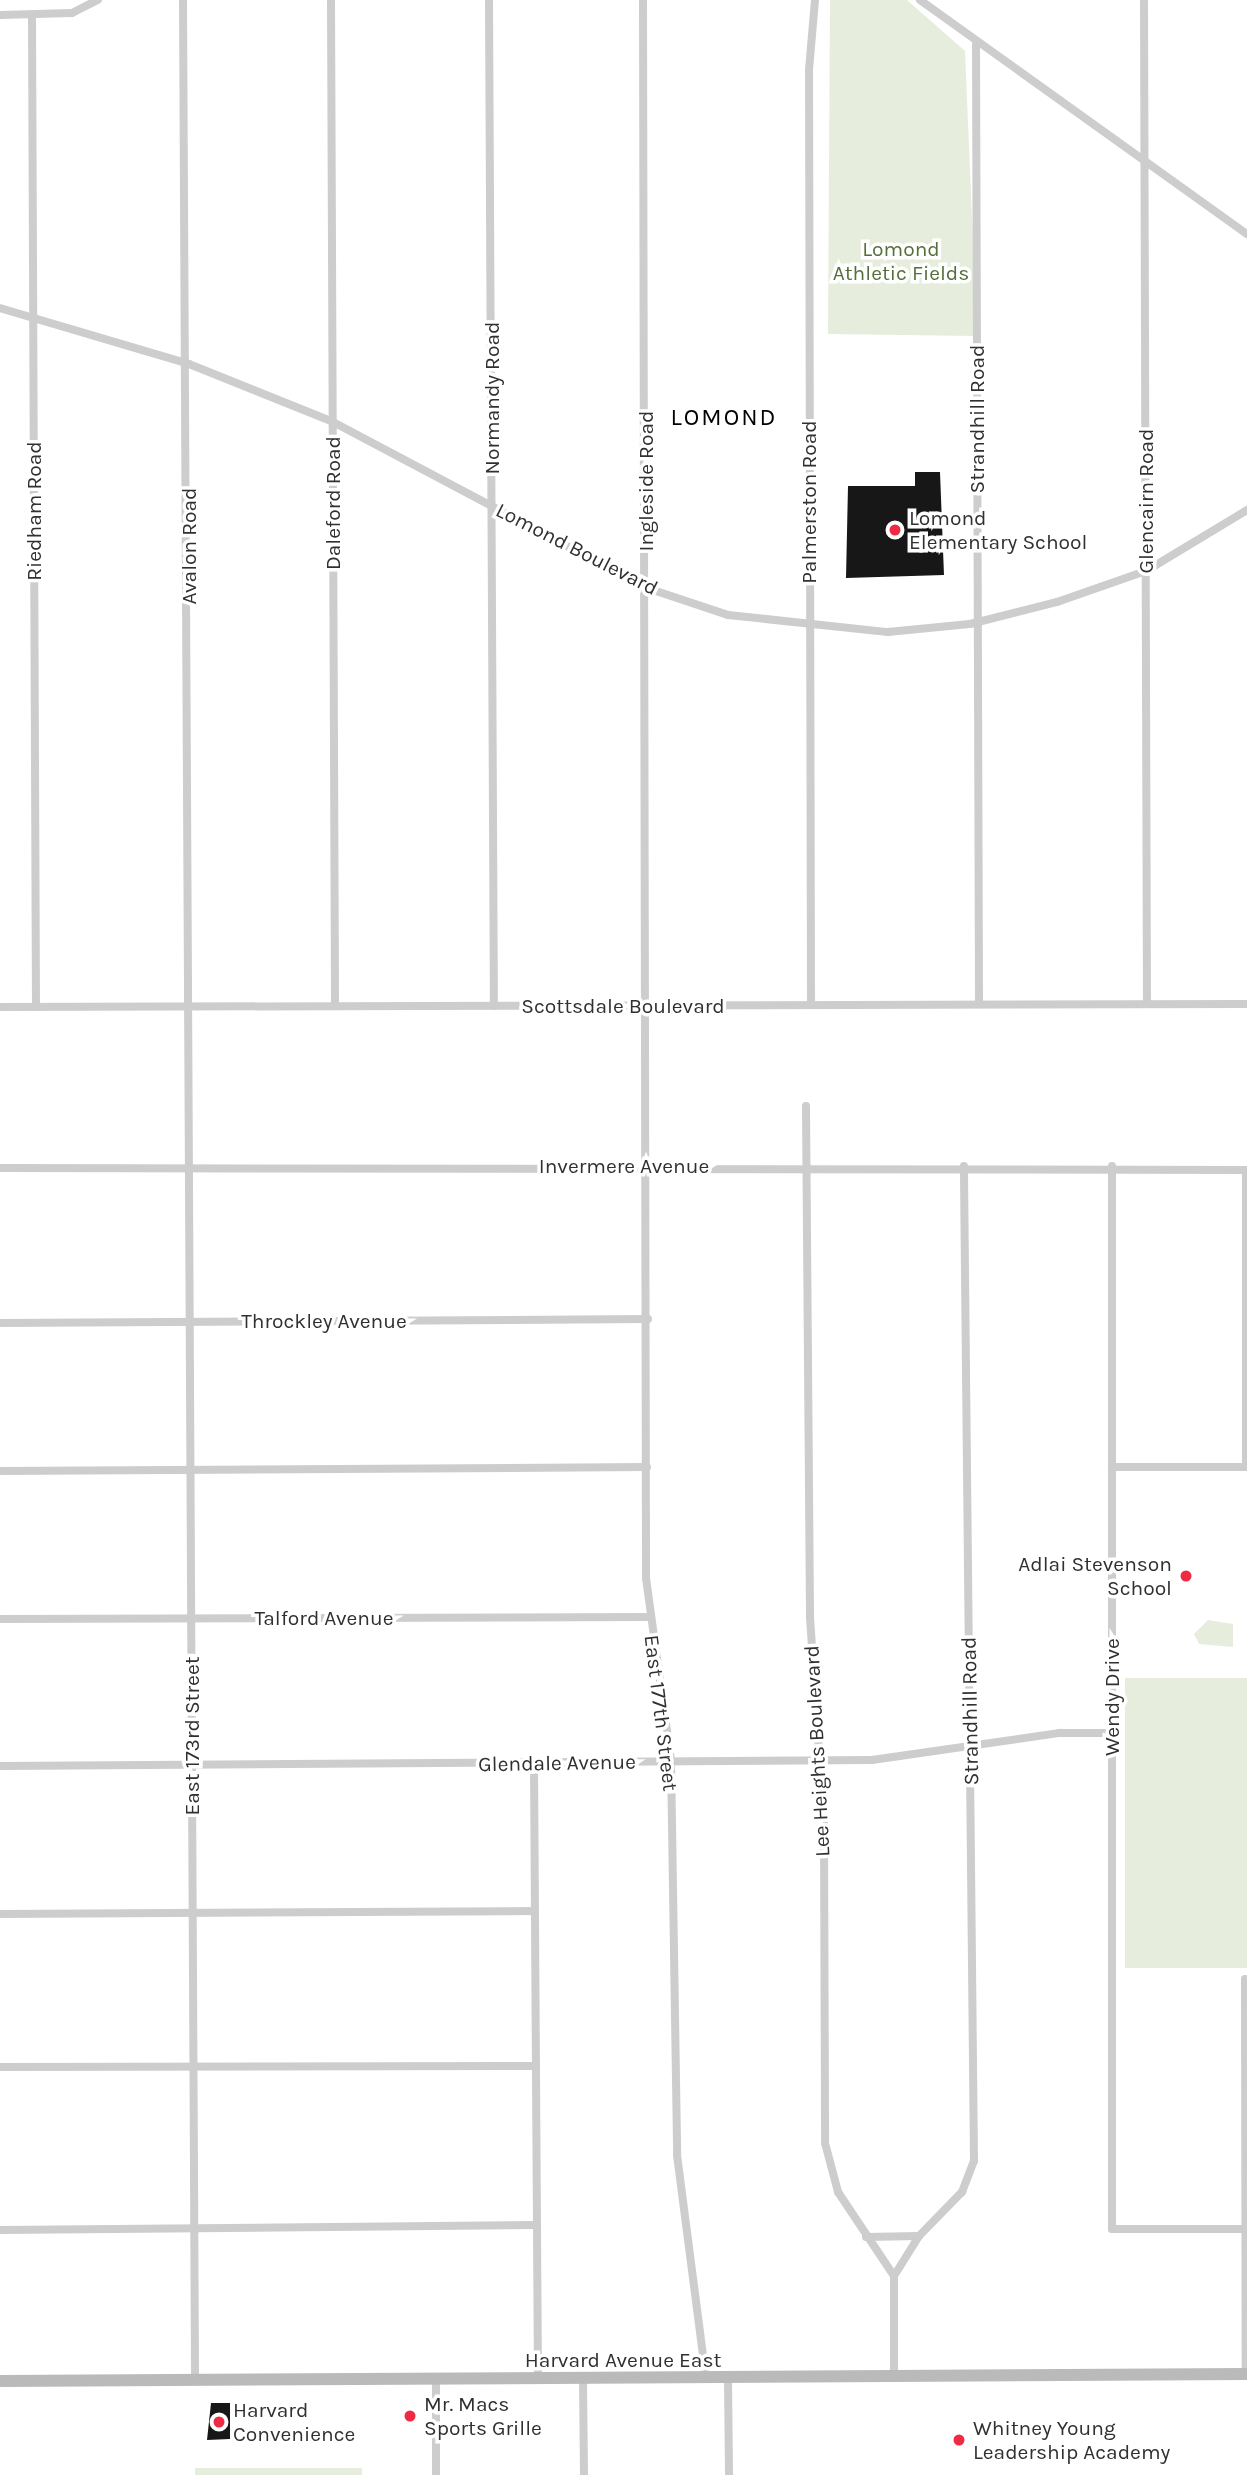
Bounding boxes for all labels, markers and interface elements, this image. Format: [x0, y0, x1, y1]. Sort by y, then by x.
park label: Lomond Athletic Fields [833, 236, 969, 286]
street label: Normandy Road [479, 322, 505, 474]
street label: Strandhill Road [964, 345, 990, 493]
district label: LOMOND [671, 404, 777, 432]
street label: Ingleside Road [633, 411, 659, 551]
street label: Palmerston Road [796, 420, 822, 584]
street label: Glencairn Road [1133, 428, 1159, 574]
street label: Daleford Road [320, 436, 346, 570]
street label: Riedham Road [21, 441, 47, 581]
street label: Avalon Road [176, 487, 202, 605]
street label: Lomond Boulevard [492, 497, 662, 601]
place label: Lomond Elementary School [909, 505, 1087, 555]
marker: Lomond Elementary School [887, 522, 903, 538]
street label: Scottsdale Boulevard [521, 993, 725, 1019]
street label: Invermere Avenue [539, 1153, 709, 1179]
street label: Throckley Avenue [241, 1308, 407, 1334]
place label: Adlai Stevenson School [1018, 1551, 1172, 1601]
marker: Adlai Stevenson School [1178, 1568, 1194, 1584]
street label: Talford Avenue [255, 1605, 393, 1631]
street label: East 177th Street [639, 1633, 683, 1793]
street label: Strandhill Road [956, 1636, 984, 1786]
street label: Wendy Drive [1099, 1638, 1125, 1756]
street label: Lee Heights Boulevard [799, 1645, 835, 1857]
street label: East 173rd Street [179, 1656, 205, 1816]
street label: Glendale Avenue [478, 1749, 636, 1777]
street label: Harvard Avenue East [525, 2347, 721, 2373]
place label: Mr. Macs Sports Grille [424, 2391, 542, 2441]
place label: Harvard Convenience [233, 2397, 355, 2447]
marker: Mr. Macs Sports Grille [402, 2408, 418, 2424]
marker: Harvard Convenience [211, 2414, 227, 2430]
place label: Whitney Young Leadership Academy [973, 2415, 1170, 2465]
marker: Whitney Young Leadership Academy [951, 2432, 967, 2448]

